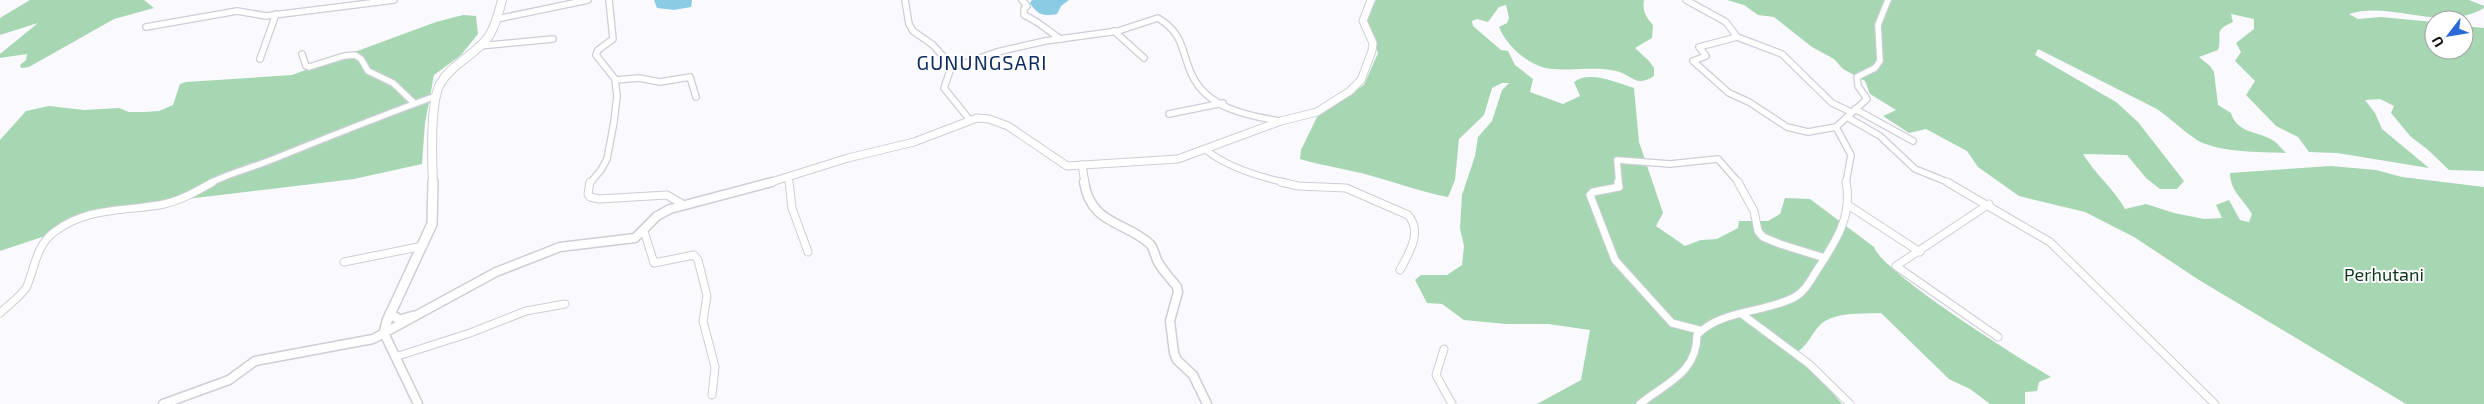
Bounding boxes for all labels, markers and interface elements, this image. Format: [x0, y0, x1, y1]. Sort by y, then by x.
north arrow [2424, 10, 2474, 60]
text: U [2428, 33, 2447, 50]
district label: GUNUNGSARI [916, 50, 1048, 74]
park label: Perhutani [2344, 263, 2424, 285]

